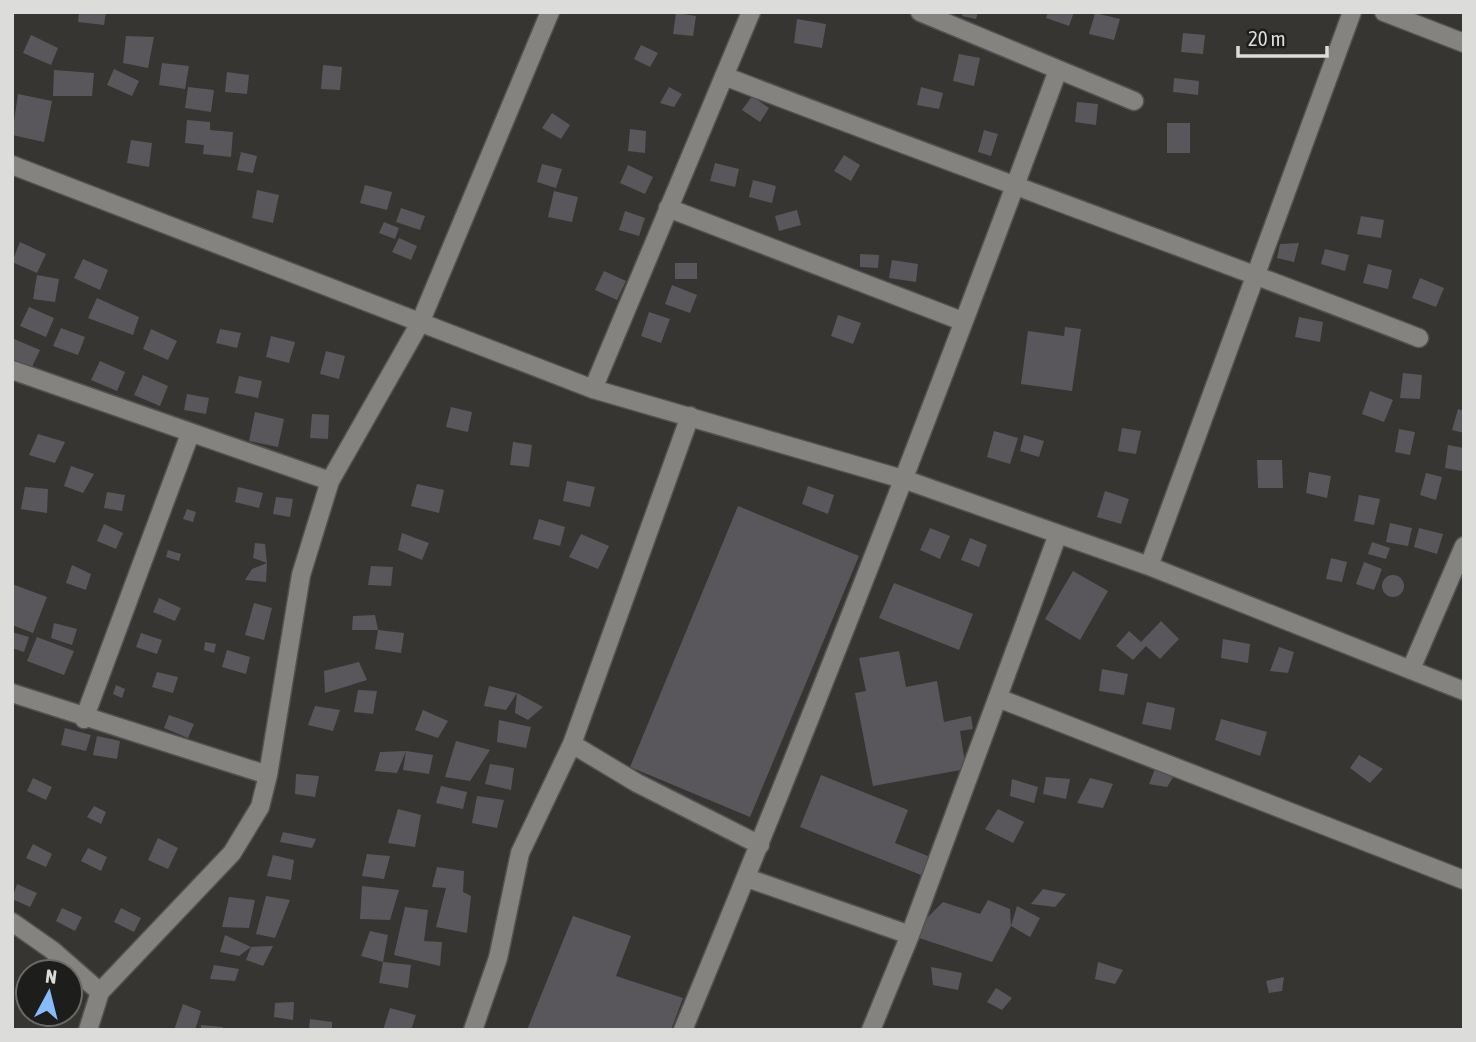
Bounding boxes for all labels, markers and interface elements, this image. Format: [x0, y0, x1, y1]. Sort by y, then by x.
scale bar [1238, 14, 1327, 58]
text: 20 m [1248, 26, 1286, 50]
north arrow [14, 958, 84, 1028]
text: N [44, 965, 58, 988]

